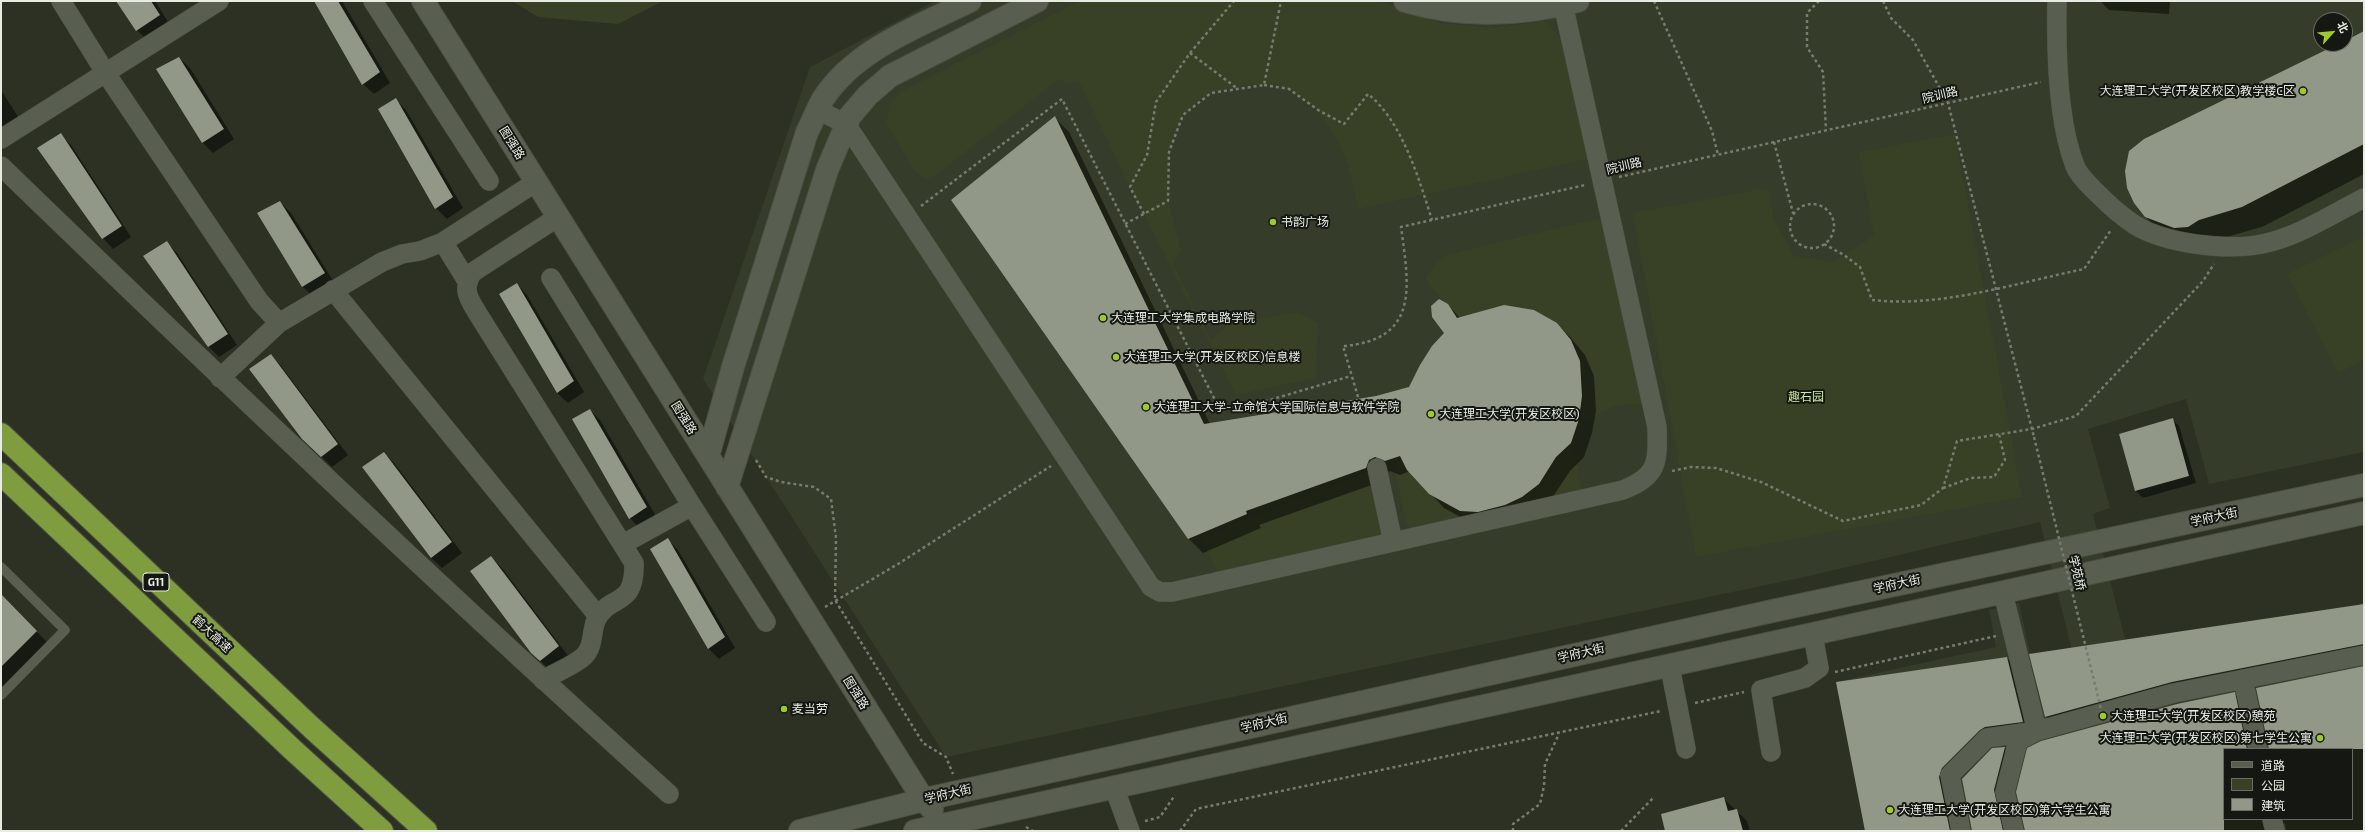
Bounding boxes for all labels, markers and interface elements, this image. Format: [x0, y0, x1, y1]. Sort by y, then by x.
north arrow [2313, 12, 2353, 52]
text: 北 [2335, 19, 2352, 35]
street label: 院训路 [1921, 84, 1959, 106]
place label: 大连理工大学(开发区校区)教学楼C区 [2100, 84, 2295, 98]
marker: 大连理工大学(开发区校区)教学楼C区 [2298, 86, 2308, 96]
street label: 图强路 [496, 124, 528, 162]
street label: 院训路 [1605, 155, 1643, 177]
place label: 书韵广场 [1281, 215, 1329, 229]
marker: 书韵广场 [1268, 217, 1278, 227]
place label: 大连理工大学集成电路学院 [1111, 311, 1255, 325]
marker: 大连理工大学集成电路学院 [1098, 313, 1108, 323]
place label: 大连理工大学(开发区校区)信息楼 [1124, 350, 1301, 364]
marker: 大连理工大学(开发区校区)信息楼 [1111, 352, 1121, 362]
park label: 趣石园 [1788, 390, 1824, 404]
street label: 图强路 [668, 399, 700, 437]
place label: 大连理工大学-立命馆大学国际信息与软件学院 [1154, 400, 1399, 414]
marker: 大连理工大学-立命馆大学国际信息与软件学院 [1141, 402, 1151, 412]
place label: 大连理工大学(开发区校区) [1439, 407, 1580, 421]
marker: 大连理工大学(开发区校区) [1426, 409, 1436, 419]
street label: 学府大街 [2189, 505, 2239, 529]
street label: 学苑桥 [2066, 554, 2088, 592]
street label: 学府大街 [1872, 572, 1922, 596]
road number: G11 [143, 573, 169, 591]
street label: 鹤大高速 [190, 612, 234, 656]
street label: 学府大街 [1556, 641, 1606, 665]
street label: 图强路 [840, 674, 872, 712]
place label: 麦当劳 [792, 702, 828, 716]
marker: 麦当劳 [779, 704, 789, 714]
place label: 大连理工大学(开发区校区)憩苑 [2111, 709, 2276, 723]
street label: 学府大街 [1239, 711, 1289, 735]
marker: 大连理工大学(开发区校区)憩苑 [2098, 711, 2108, 721]
place label: 大连理工大学(开发区校区)第七学生公寓 [2099, 731, 2312, 745]
marker: 大连理工大学(开发区校区)第七学生公寓 [2315, 733, 2325, 743]
legend [2223, 748, 2353, 820]
text: 道路 [2261, 758, 2285, 772]
text: 公园 [2261, 778, 2285, 792]
street label: 学府大街 [923, 782, 973, 806]
text: 建筑 [2261, 798, 2285, 812]
place label: 大连理工大学(开发区校区)第六学生公寓 [1898, 803, 2111, 817]
marker: 大连理工大学(开发区校区)第六学生公寓 [1885, 805, 1895, 815]

